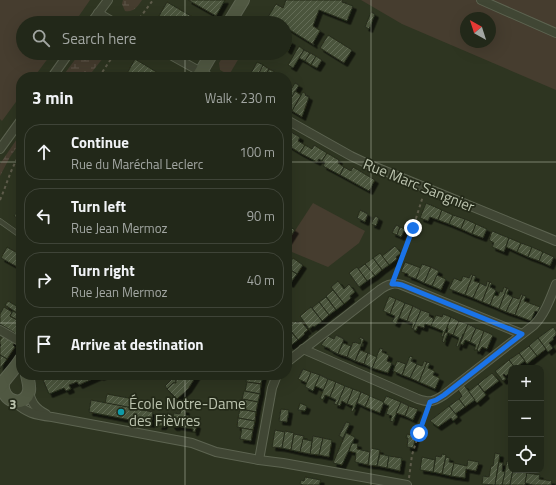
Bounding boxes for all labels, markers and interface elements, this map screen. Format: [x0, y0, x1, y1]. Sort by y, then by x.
north arrow [460, 12, 496, 48]
search box [16, 16, 292, 60]
icon: search [30, 27, 52, 49]
text: Search here [62, 27, 136, 50]
text: 3 min [32, 85, 73, 111]
text: Walk · 230 m [205, 88, 276, 108]
text: Continue [71, 131, 129, 154]
icon: ahead [33, 141, 55, 163]
text: 100 m [239, 142, 275, 162]
street label: Rue Marc Sangnier [360, 152, 478, 218]
text: Rue du Maréchal Leclerc [71, 154, 203, 174]
text: Turn left [71, 195, 126, 218]
icon: left [33, 205, 55, 227]
text: 90 m [247, 206, 275, 226]
text: Rue Jean Mermoz [71, 218, 167, 238]
route end [404, 219, 422, 237]
text: Turn right [71, 259, 135, 282]
icon: right [33, 269, 55, 291]
text: 40 m [247, 270, 275, 290]
text: Rue Jean Mermoz [71, 282, 167, 302]
icon: arrive [33, 333, 55, 355]
text: Arrive at destination [71, 333, 204, 356]
map controls [508, 365, 544, 473]
button: + [508, 365, 544, 401]
place label: École Notre-Dame des Fièvres [129, 392, 246, 432]
text: 3 [9, 394, 17, 414]
button: − [508, 401, 544, 437]
marker: École Notre-Dame des Fièvres [116, 407, 126, 417]
route start [410, 424, 428, 442]
button: locate [508, 437, 544, 473]

